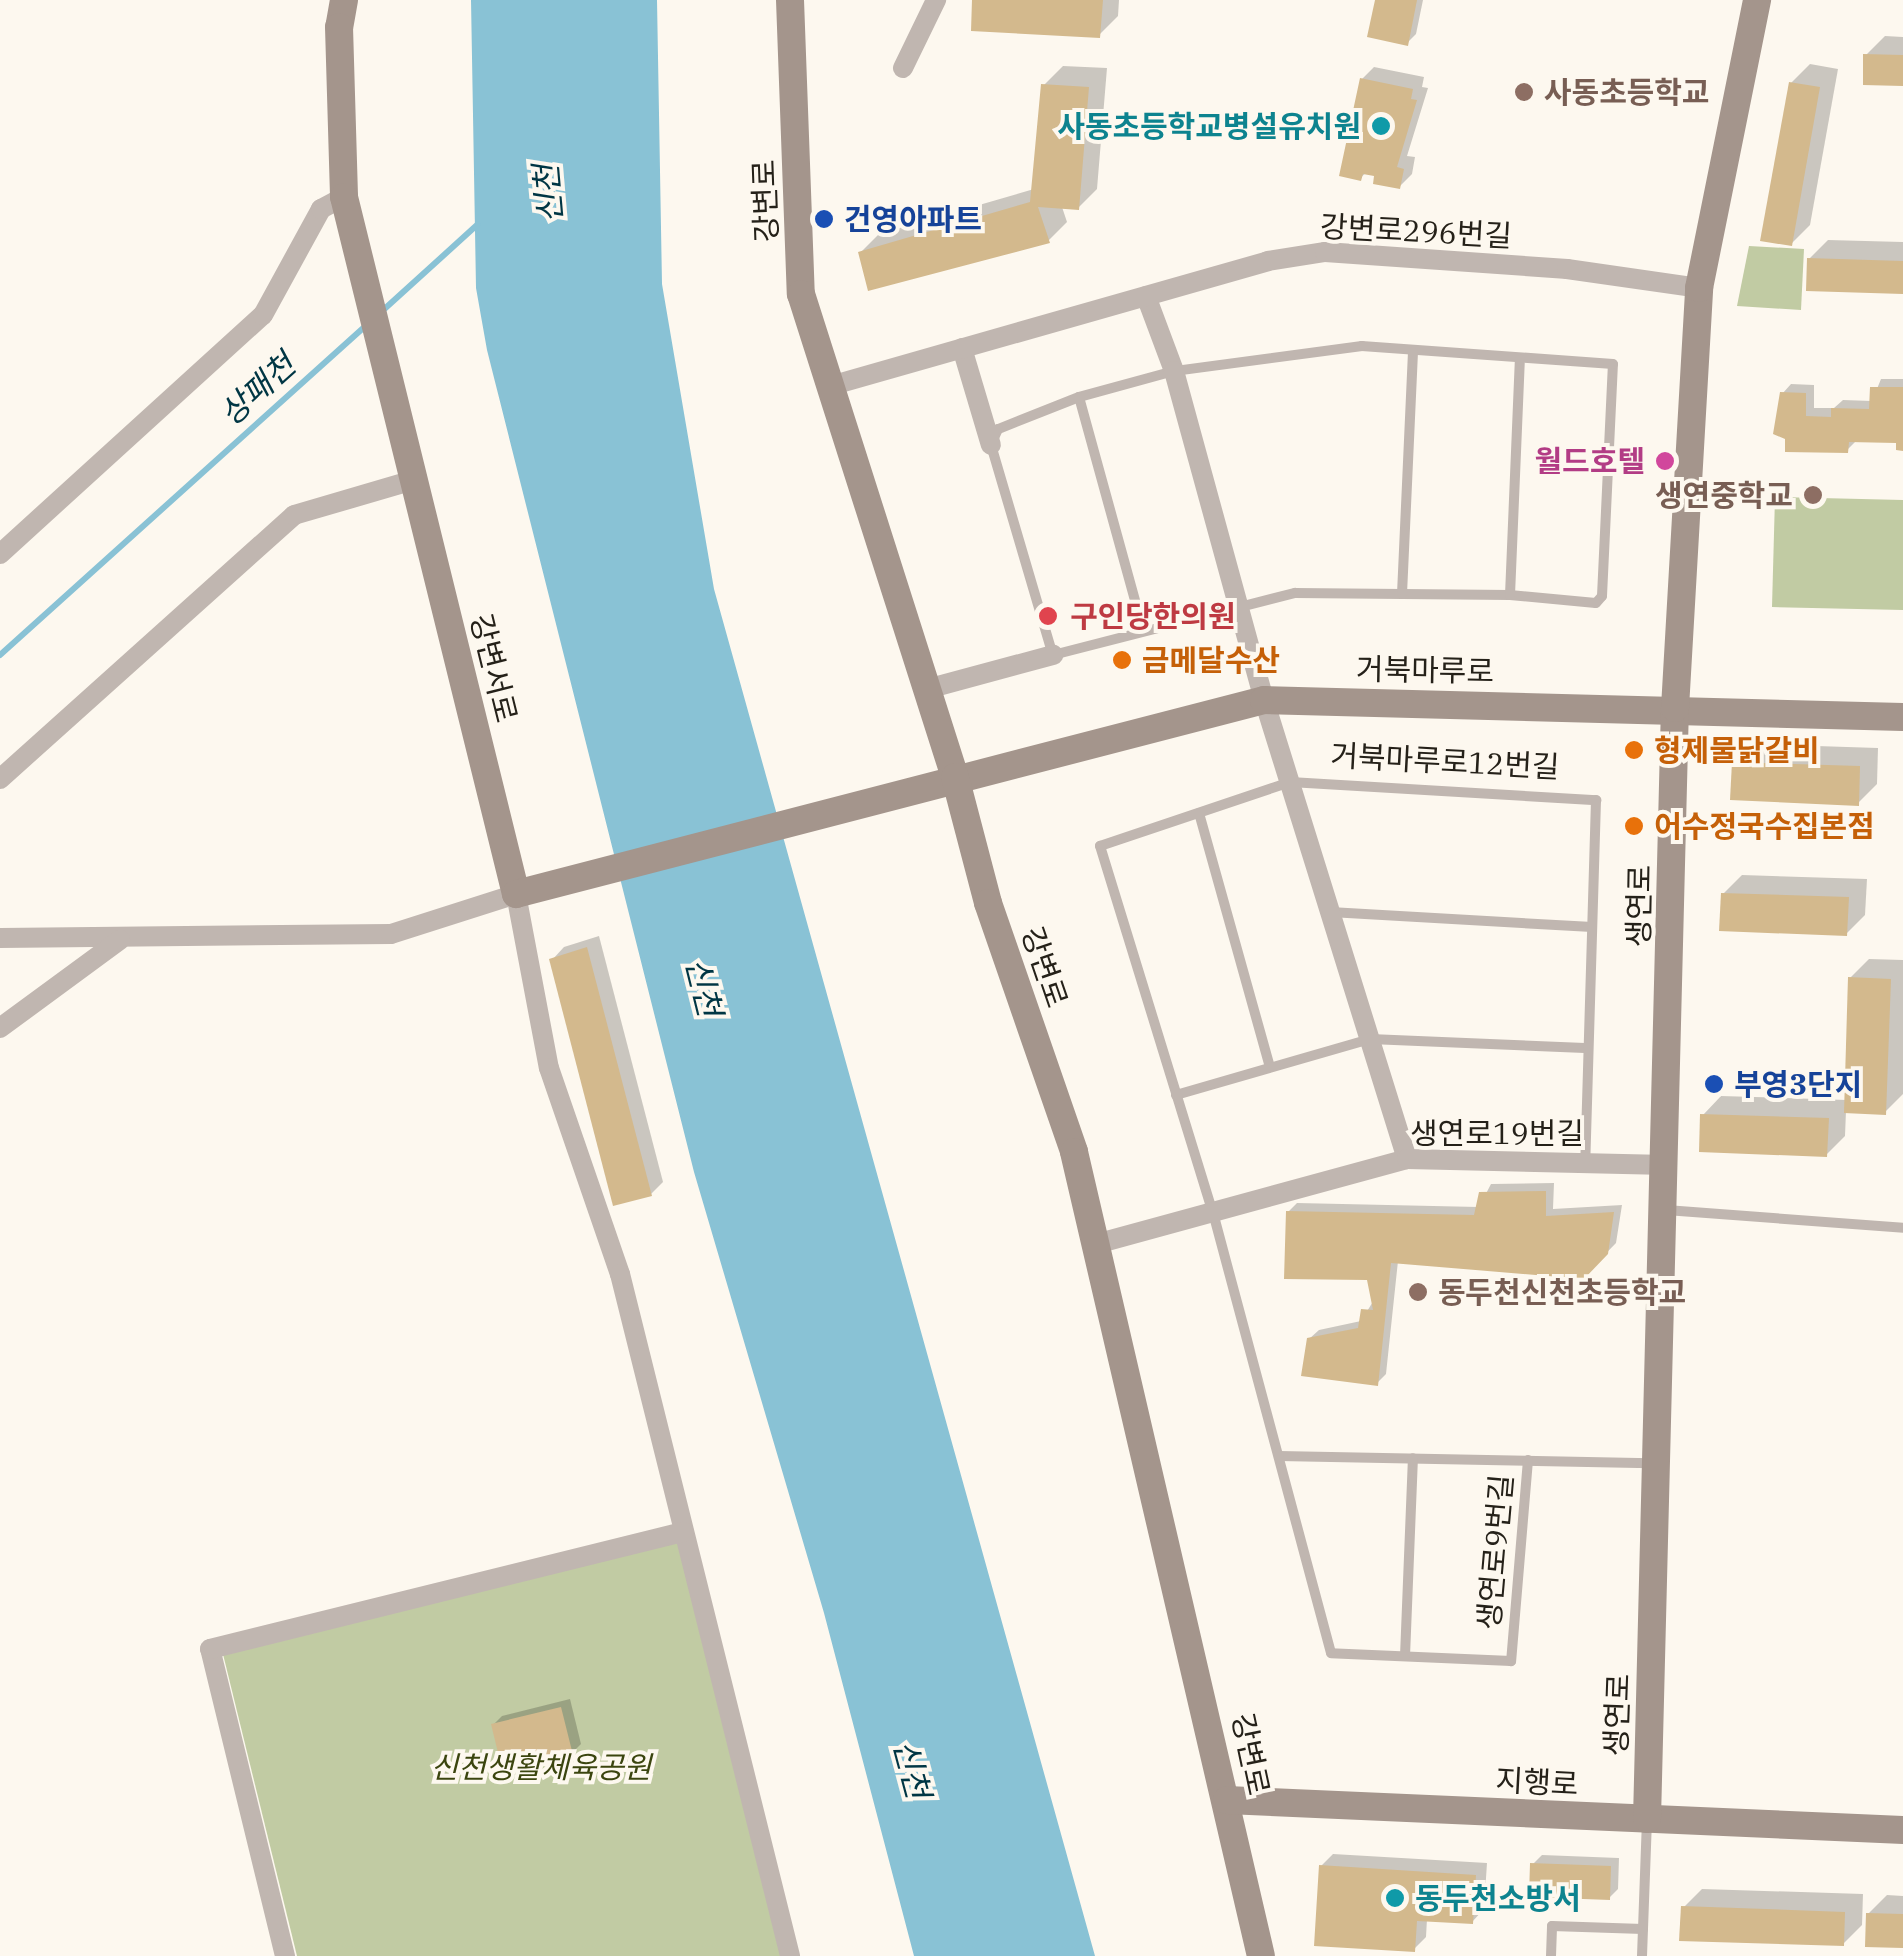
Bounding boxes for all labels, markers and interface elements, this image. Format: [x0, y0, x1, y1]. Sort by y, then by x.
place label: 사동초등학교 [1544, 74, 1710, 110]
marker: 사동초등학교 [1513, 81, 1535, 103]
place label: 사동초등학교병설유치원 [1057, 108, 1361, 144]
marker: 사동초등학교병설유치원 [1370, 115, 1392, 137]
street label: 강변로 [746, 159, 784, 243]
water label: 신천 [526, 163, 570, 225]
place label: 건영아파트 [844, 201, 982, 237]
marker: 건영아파트 [813, 208, 835, 230]
street label: 강변로296번길 [1319, 208, 1513, 254]
water label: 상패천 [211, 345, 303, 433]
place label: 월드호텔 [1535, 443, 1645, 479]
marker: 월드호텔 [1654, 450, 1676, 472]
place label: 생연중학교 [1655, 477, 1793, 513]
marker: 생연중학교 [1802, 484, 1824, 506]
place label: 구인당한의원 [1070, 598, 1236, 634]
marker: 구인당한의원 [1035, 603, 1061, 629]
street label: 강변서로 [463, 610, 525, 726]
place label: 금메달수산 [1142, 642, 1280, 678]
marker: 금메달수산 [1111, 649, 1133, 671]
street label: 거북마루로 [1356, 651, 1494, 689]
place label: 형제물닭갈비 [1654, 732, 1820, 768]
street label: 거북마루로12번길 [1330, 737, 1560, 785]
marker: 형제물닭갈비 [1623, 739, 1645, 761]
place label: 어수정국수집본점 [1654, 808, 1875, 844]
marker: 어수정국수집본점 [1623, 815, 1645, 837]
street label: 생연로 [1620, 864, 1658, 948]
street label: 강변로 [1015, 922, 1075, 1012]
water label: 신천 [678, 954, 730, 1020]
place label: 부영3단지 [1734, 1066, 1862, 1102]
marker: 부영3단지 [1703, 1073, 1725, 1095]
street label: 생연로19번길 [1410, 1115, 1584, 1151]
place label: 동두천신천초등학교 [1438, 1274, 1686, 1310]
marker: 동두천신천초등학교 [1407, 1281, 1429, 1303]
street label: 생연로9번길 [1470, 1473, 1520, 1631]
street label: 생연로 [1598, 1673, 1636, 1757]
street label: 강변로 [1225, 1710, 1277, 1798]
water label: 신천 [886, 1736, 938, 1802]
park label: 신천생활체육공원 [431, 1749, 651, 1785]
street label: 지행로 [1495, 1762, 1579, 1802]
place label: 동두천소방서 [1415, 1880, 1581, 1916]
marker: 동두천소방서 [1384, 1887, 1406, 1909]

